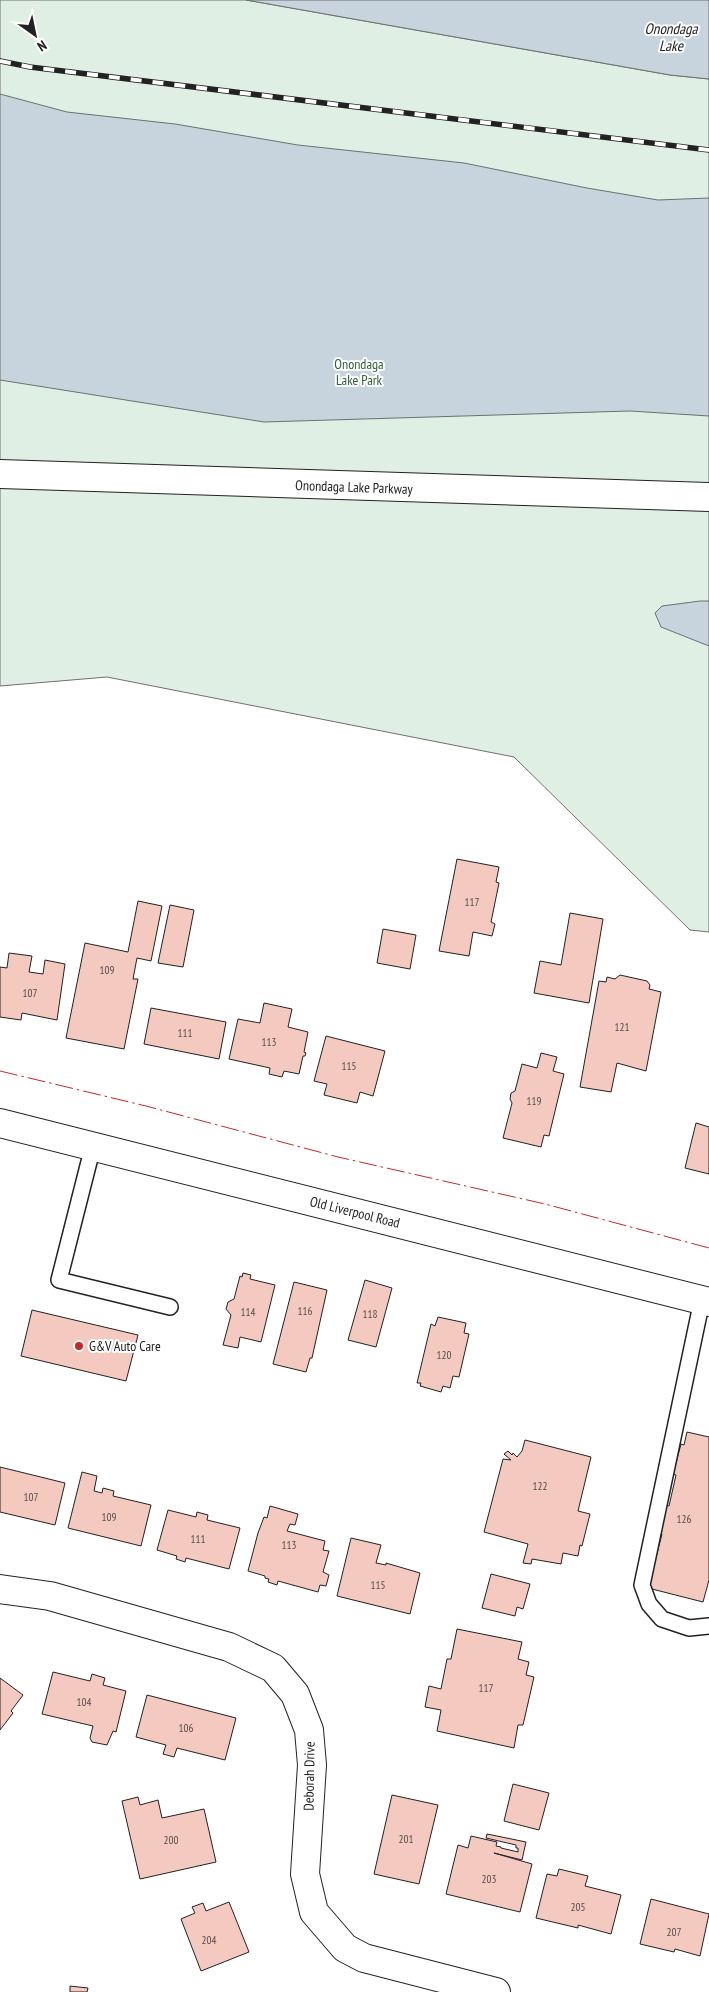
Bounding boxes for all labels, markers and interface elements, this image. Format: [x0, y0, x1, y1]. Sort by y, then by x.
north arrow [10, 10, 60, 60]
water label: Onondaga Lake [645, 19, 698, 55]
text: N [34, 36, 50, 56]
park label: Onondaga Lake Park [334, 355, 384, 389]
street label: Onondaga Lake Parkway [295, 476, 414, 498]
house number: 117 [465, 895, 479, 909]
house number: 109 [100, 963, 114, 977]
house number: 107 [23, 986, 37, 1000]
house number: 121 [615, 1020, 629, 1034]
house number: 111 [178, 1026, 192, 1040]
house number: 113 [262, 1035, 276, 1049]
house number: 115 [342, 1059, 356, 1073]
house number: 119 [527, 1094, 541, 1108]
street label: Old Liverpool Road [308, 1192, 402, 1232]
house number: 116 [298, 1304, 312, 1318]
house number: 114 [241, 1305, 255, 1319]
house number: 118 [363, 1307, 377, 1321]
place label: G&V Auto Care [89, 1337, 161, 1355]
marker: G&V Auto Care [73, 1340, 85, 1352]
house number: 120 [437, 1348, 451, 1362]
house number: 122 [533, 1479, 547, 1493]
house number: 107 [24, 1490, 38, 1504]
house number: 109 [102, 1510, 116, 1524]
house number: 126 [677, 1512, 691, 1526]
house number: 111 [191, 1532, 205, 1546]
house number: 113 [282, 1538, 296, 1552]
house number: 115 [371, 1578, 385, 1592]
house number: 117 [479, 1681, 493, 1695]
house number: 104 [77, 1695, 91, 1709]
house number: 106 [179, 1721, 193, 1735]
street label: Deborah Drive [299, 1741, 319, 1811]
house number: 201 [399, 1832, 413, 1846]
house number: 200 [164, 1833, 178, 1847]
house number: 203 [482, 1872, 496, 1886]
house number: 205 [571, 1900, 585, 1914]
house number: 207 [667, 1925, 681, 1939]
house number: 204 [202, 1933, 216, 1947]

